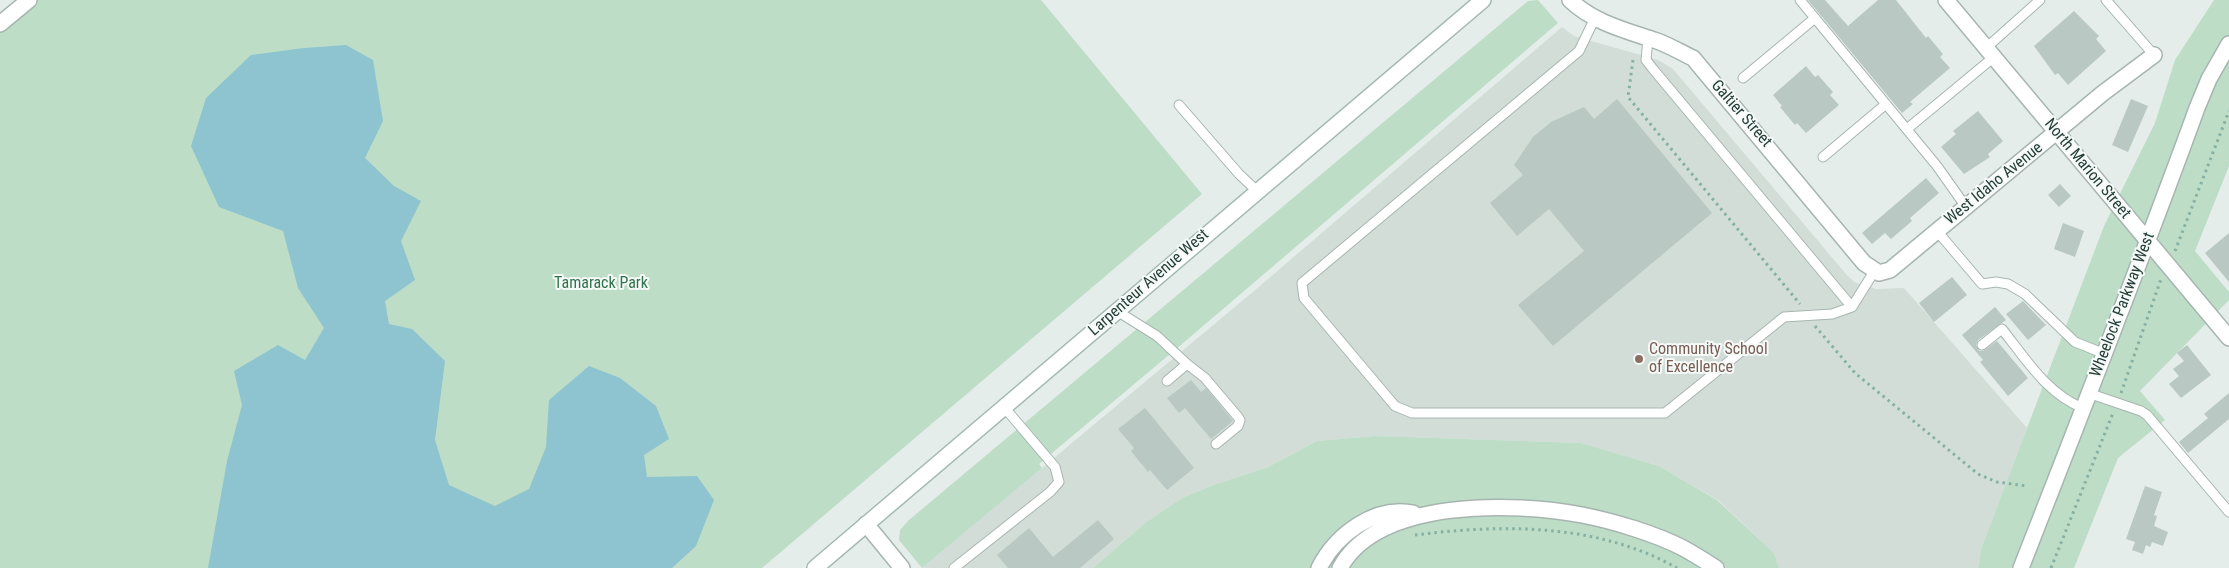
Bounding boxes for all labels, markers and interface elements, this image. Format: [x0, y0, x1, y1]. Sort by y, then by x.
street label: Galtier Street [1707, 76, 1775, 152]
street label: North Marion Street [2040, 115, 2134, 223]
street label: West Idaho Avenue [1941, 139, 2047, 229]
street label: Larpenteur Avenue West [1085, 226, 1213, 340]
street label: Wheelock Parkway West [2087, 230, 2159, 380]
park label: Tamarack Park [554, 274, 648, 294]
place label: Community School of Excellence [1649, 340, 1768, 378]
marker: Community School of Excellence [1633, 353, 1645, 365]

